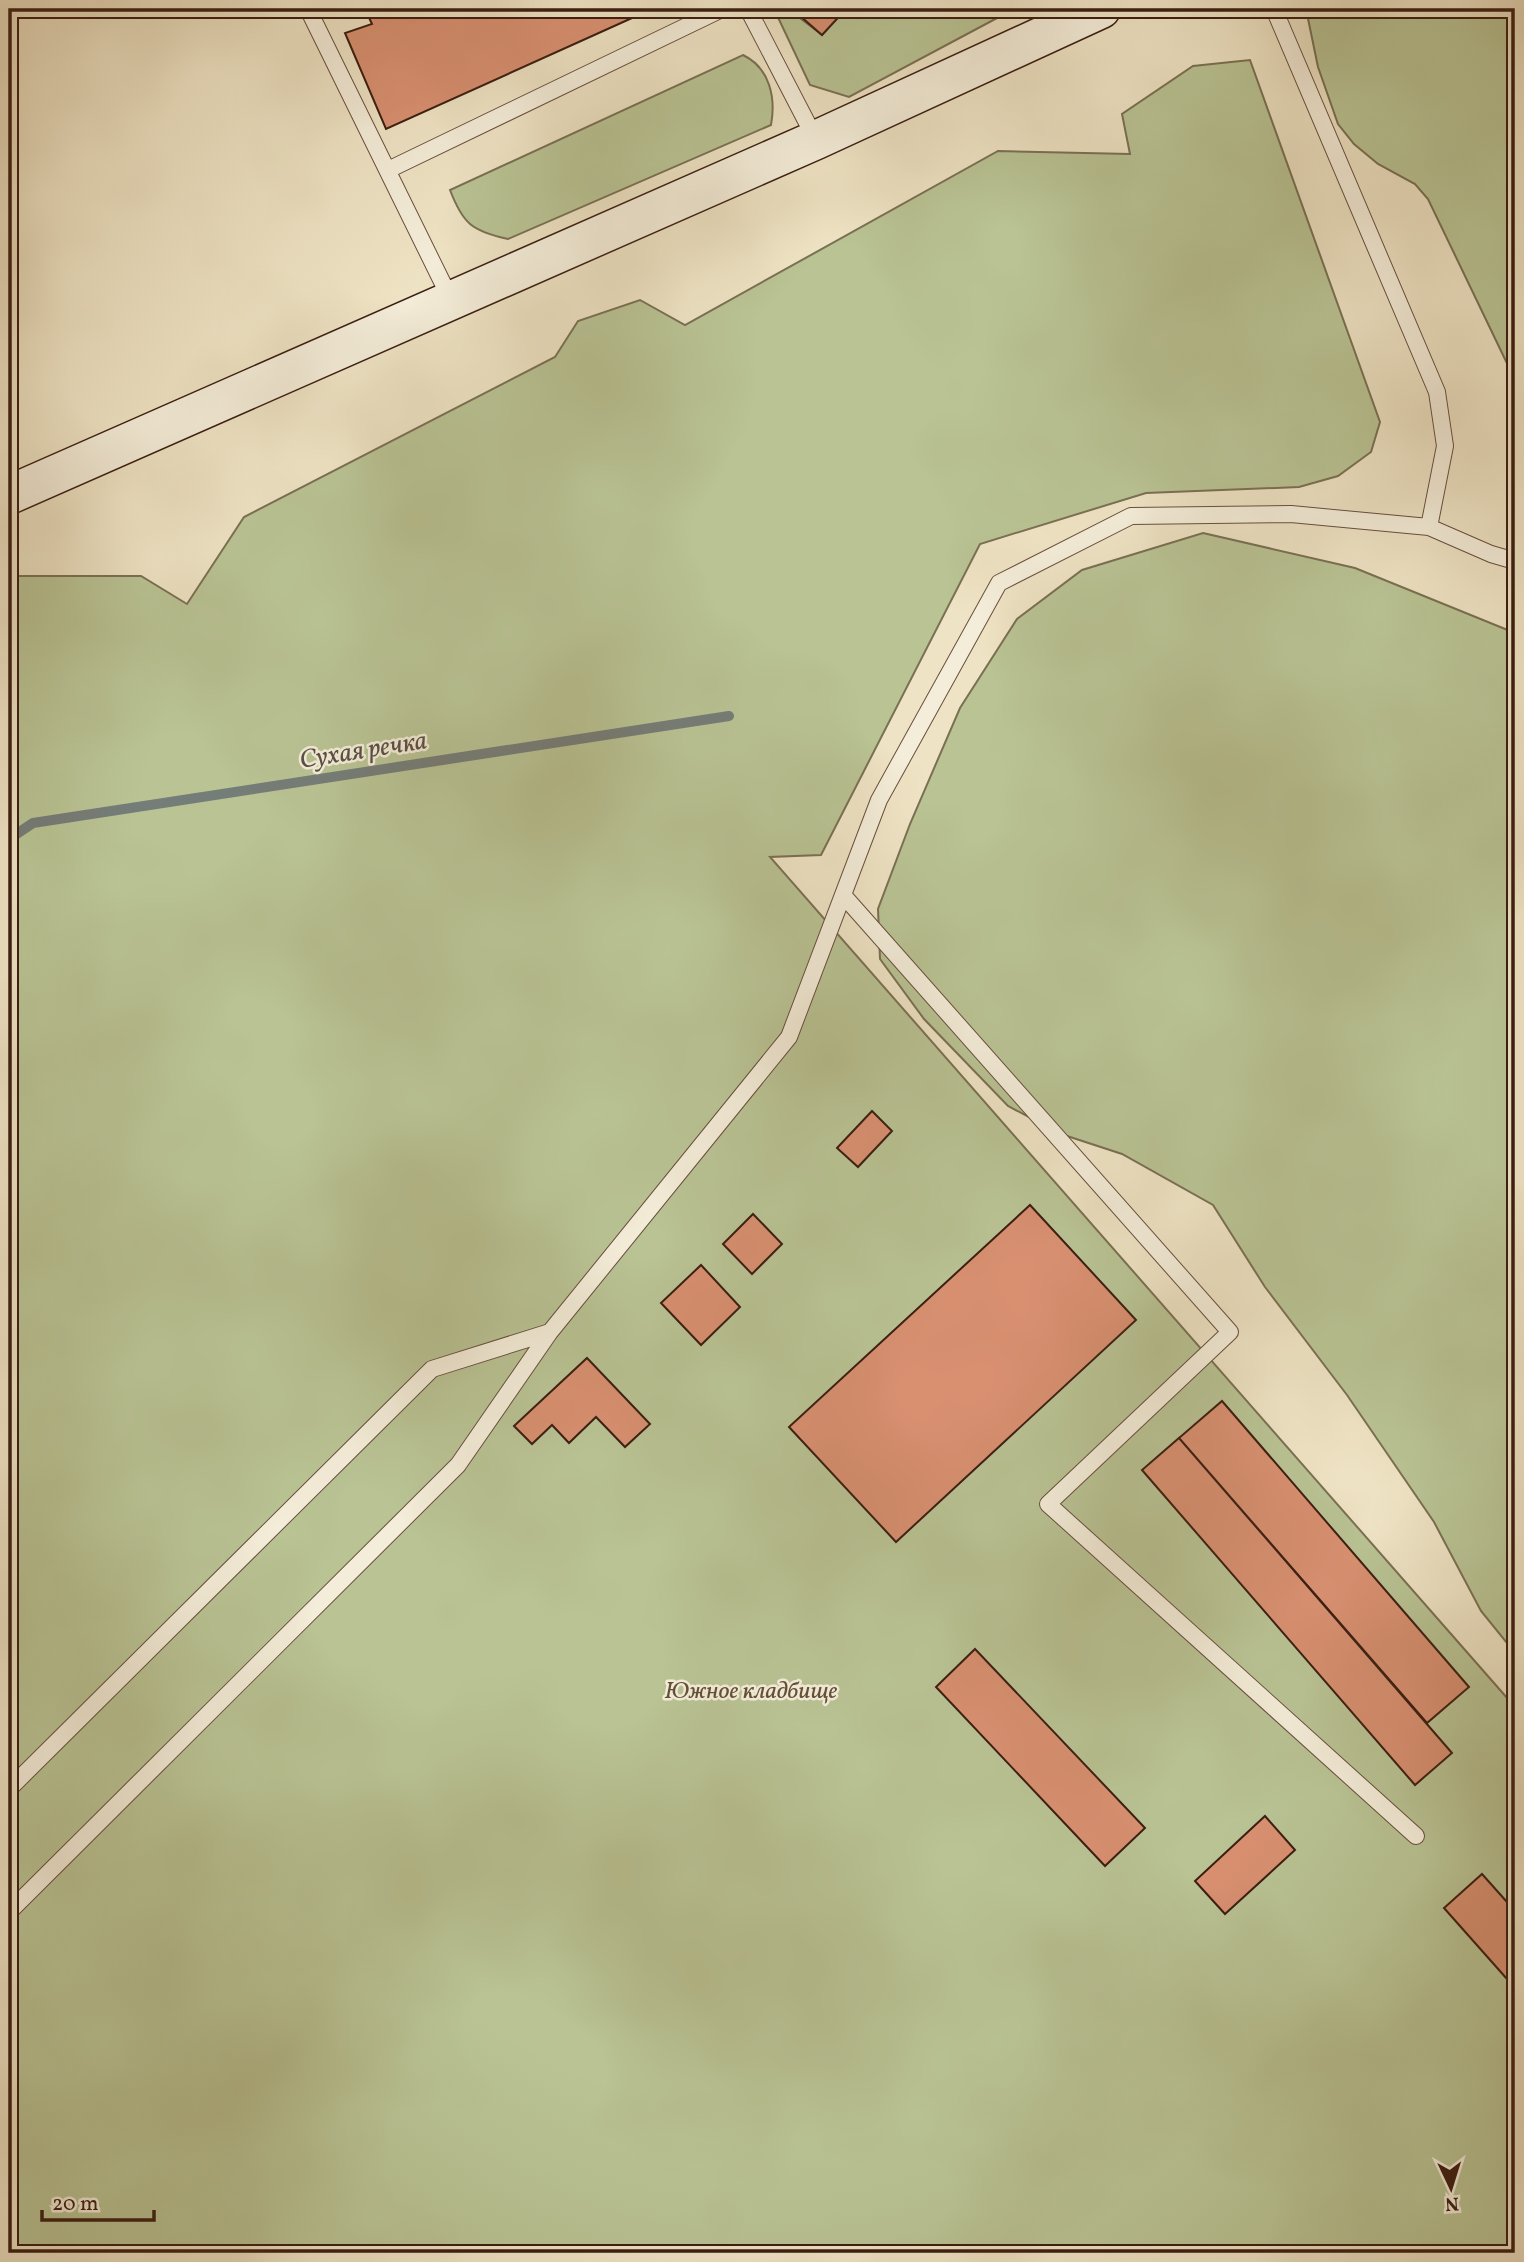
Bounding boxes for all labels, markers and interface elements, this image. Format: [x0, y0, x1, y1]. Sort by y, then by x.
water label: Сухая речка [297, 723, 430, 779]
park label: Южное кладбище [665, 1675, 838, 1709]
north arrow [1416, 2154, 1486, 2224]
scale bar [42, 2178, 154, 2222]
text: 20 m [52, 2190, 98, 2219]
text: N [1444, 2190, 1460, 2216]

